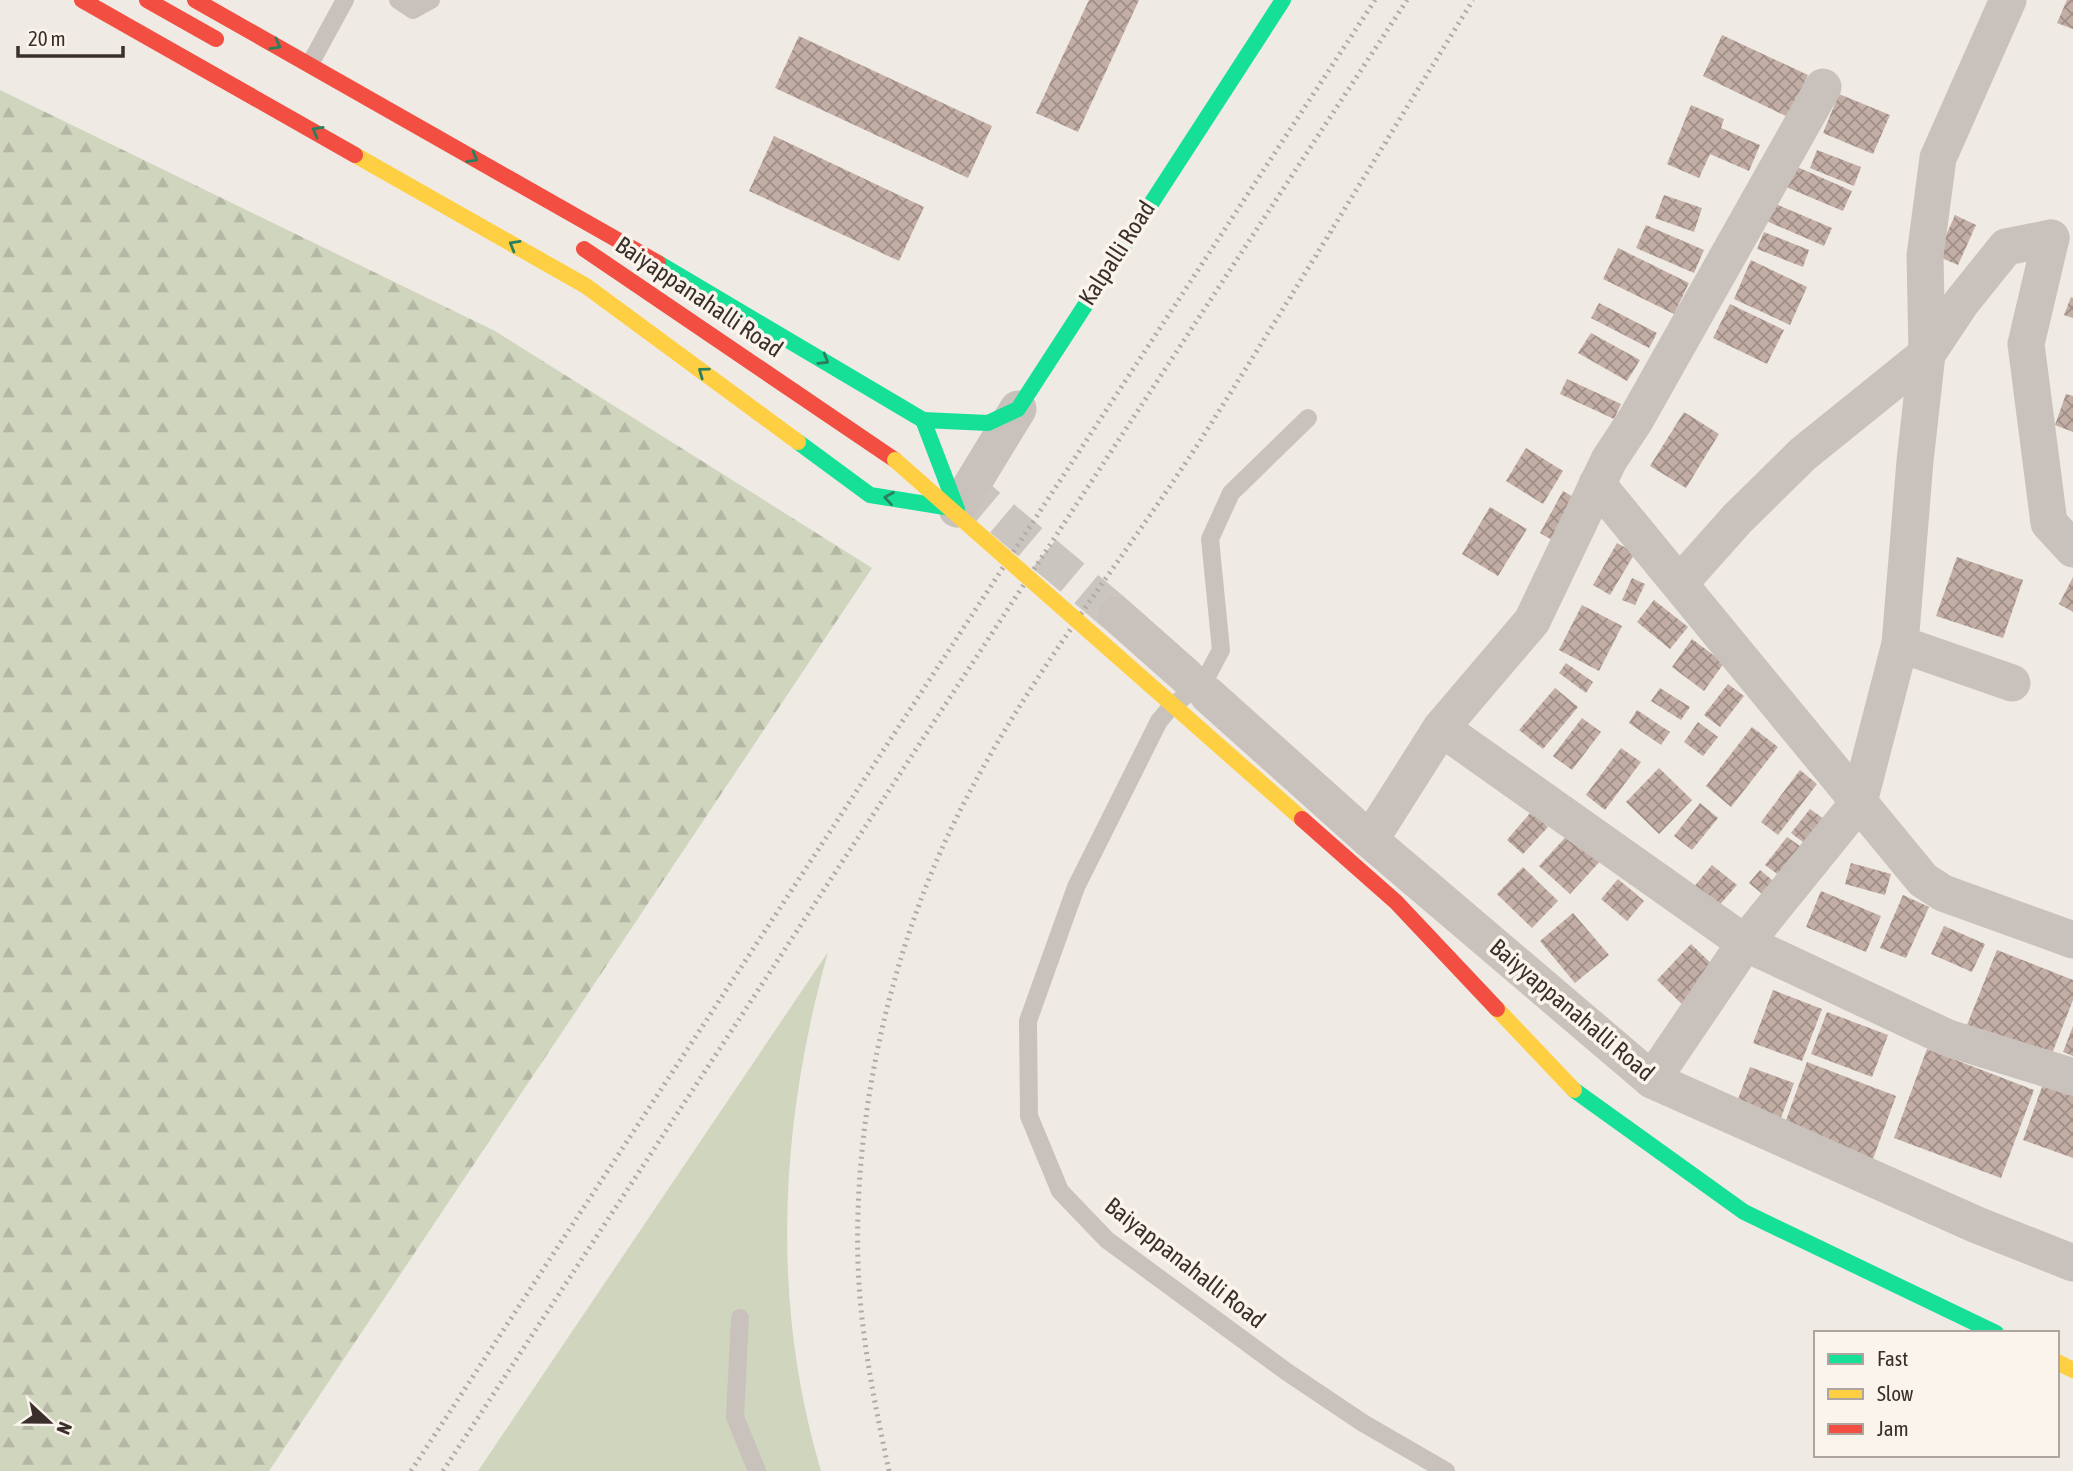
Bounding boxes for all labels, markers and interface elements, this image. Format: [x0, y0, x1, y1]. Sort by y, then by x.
scale bar [18, 14, 122, 58]
text: 20 m [28, 26, 66, 50]
one-way arrow [268, 37, 281, 50]
one-way arrow [312, 126, 325, 139]
one-way arrow [466, 150, 479, 163]
street label: Kalpalli Road [1073, 196, 1160, 310]
street label: Baiyappanahalli Road [611, 231, 788, 363]
one-way arrow [509, 240, 522, 253]
one-way arrow [817, 352, 830, 365]
one-way arrow [698, 367, 711, 380]
one-way arrow [883, 491, 895, 506]
street label: Baiyyappanahalli Road [1485, 933, 1660, 1086]
street label: Baiyappanahalli Road [1100, 1192, 1271, 1333]
legend [1814, 1331, 2059, 1457]
text: Fast [1877, 1346, 1908, 1370]
text: Slow [1877, 1381, 1914, 1405]
north arrow [14, 1387, 84, 1457]
text: Jam [1877, 1416, 1909, 1440]
text: N [52, 1419, 77, 1438]

